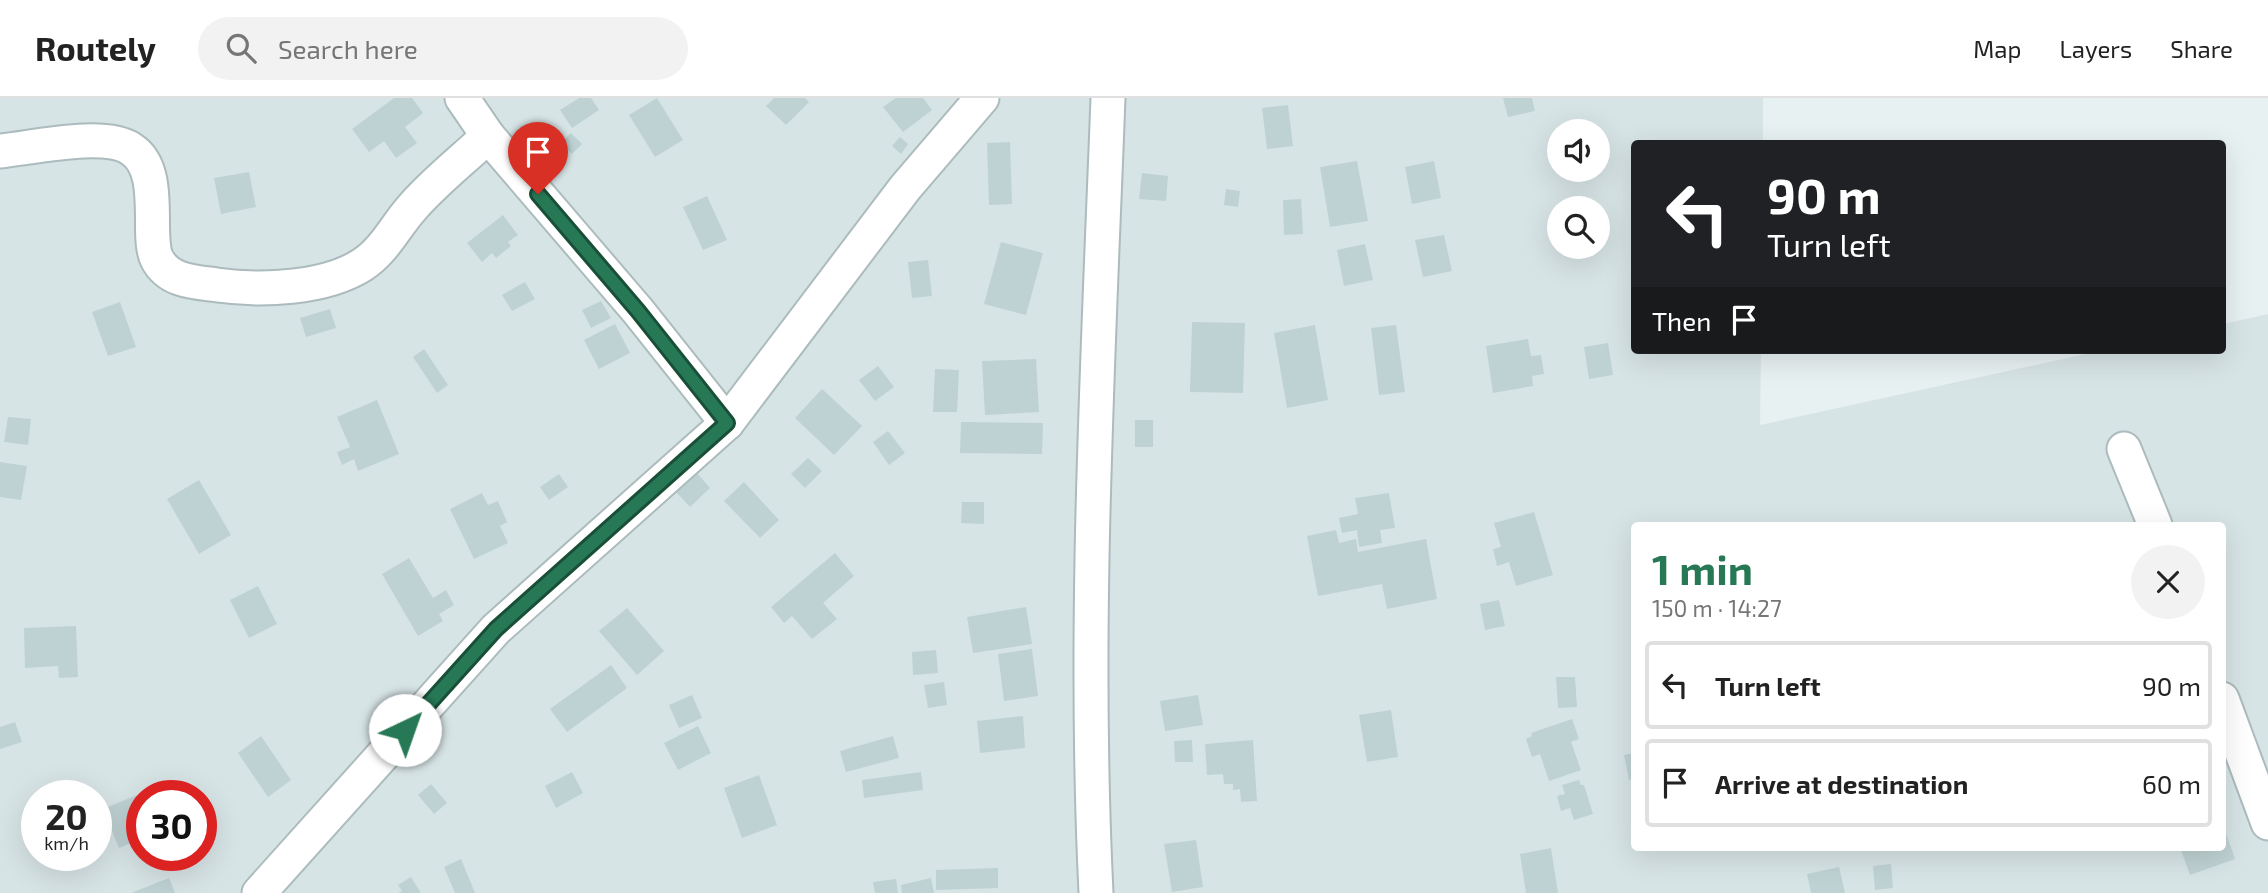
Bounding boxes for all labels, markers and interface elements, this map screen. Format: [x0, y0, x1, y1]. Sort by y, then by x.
search box [198, 17, 688, 80]
text: Routely [35, 28, 156, 68]
icon: search [222, 29, 260, 67]
text: Search here [278, 33, 418, 64]
text: Map [1973, 34, 2021, 63]
text: Layers [2059, 34, 2132, 63]
text: Share [2170, 34, 2233, 63]
map controls [1547, 119, 1610, 259]
button: sound [1547, 119, 1610, 182]
pin [508, 122, 568, 194]
icon: arrive [519, 133, 557, 171]
text: 90 m [1767, 165, 1881, 224]
icon: left [1652, 168, 1743, 259]
button: search [1547, 196, 1610, 259]
text: Turn left [1767, 225, 1891, 263]
icon: arrive [1725, 301, 1763, 339]
text: Then [1652, 305, 1711, 336]
text: 1 min [1652, 543, 1753, 593]
button: close [2131, 545, 2205, 619]
text: 150 m · 14:27 [1652, 594, 1782, 622]
icon: left [1656, 666, 1694, 704]
text: Turn left [1715, 670, 1821, 701]
text: 90 m [2142, 670, 2201, 701]
position arrow [368, 693, 442, 767]
icon: arrive [1656, 764, 1694, 802]
text: Arrive at destination [1715, 768, 1968, 799]
text: 60 m [2142, 768, 2201, 799]
speed limit sign: 30 [126, 780, 217, 871]
text: 20 [45, 795, 88, 837]
text: km/h [44, 832, 89, 854]

